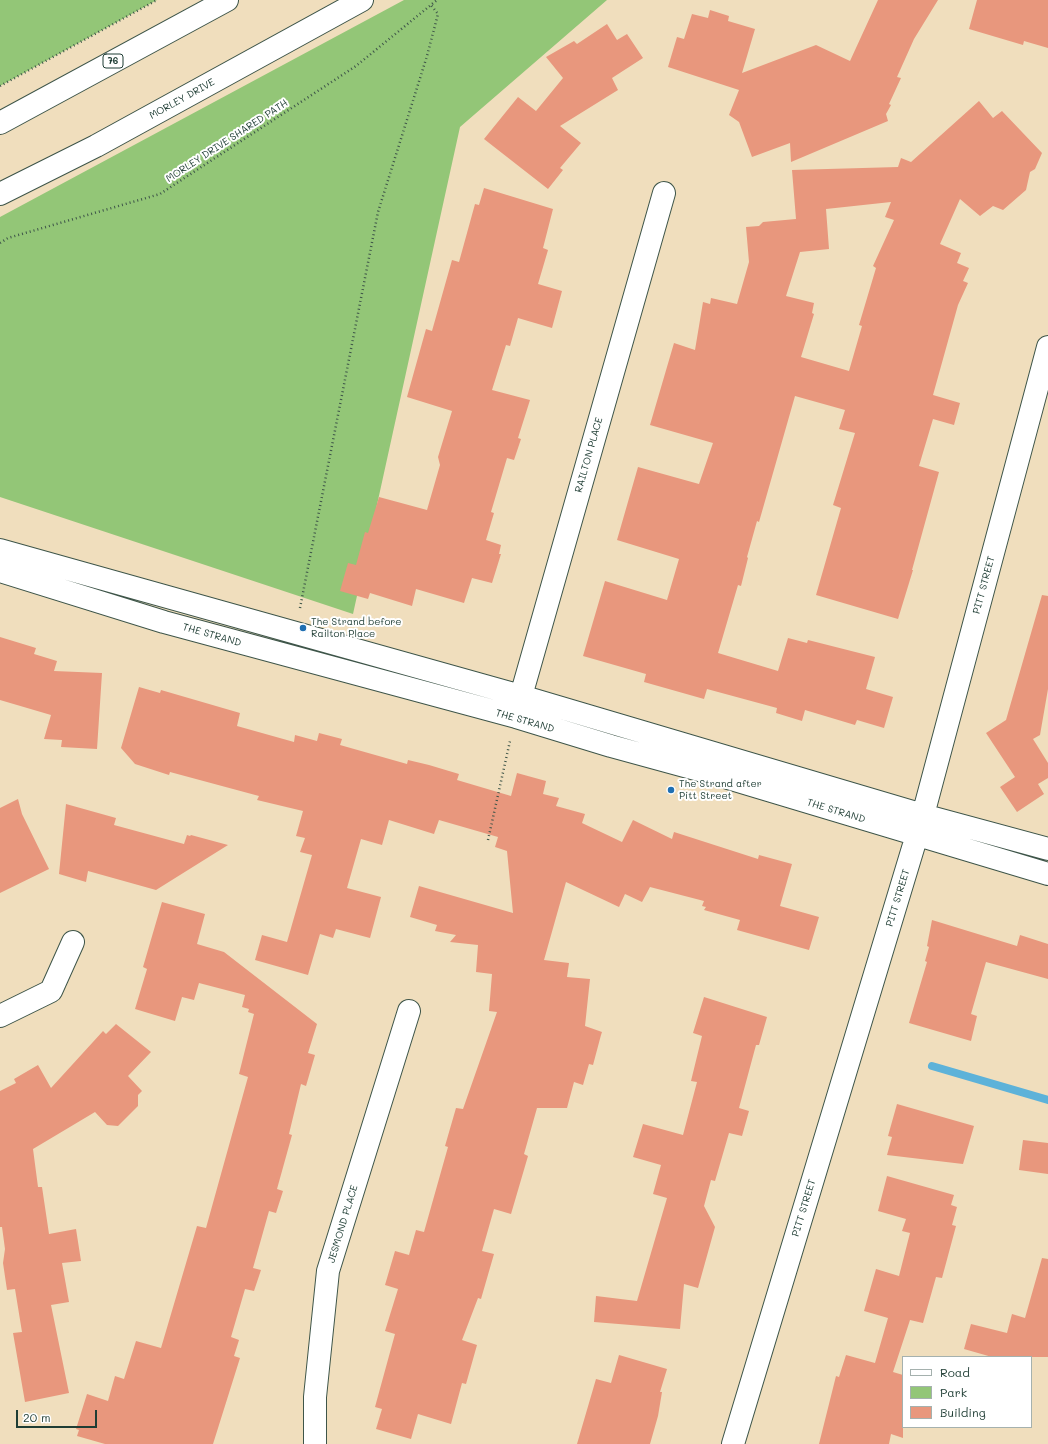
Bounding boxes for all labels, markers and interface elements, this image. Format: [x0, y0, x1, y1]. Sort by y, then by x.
road number: 76 [103, 54, 123, 68]
street label: MORLEY DRIVE [147, 76, 217, 122]
street label: MORLEY DRIVE SHARED PATH [164, 97, 290, 185]
street label: RAILTON PLACE [573, 416, 605, 494]
street label: PITT STREET [971, 555, 997, 615]
place label: The Strand before Railton Place [311, 616, 402, 640]
street label: THE STRAND [181, 621, 243, 649]
marker: The Strand before Railton Place [298, 623, 308, 633]
street label: THE STRAND [494, 707, 556, 735]
place label: The Strand after Pitt Street [679, 778, 762, 802]
marker: The Strand after Pitt Street [666, 785, 676, 795]
street label: THE STRAND [805, 796, 867, 826]
street label: PITT STREET [884, 868, 912, 928]
street label: PITT STREET [790, 1178, 818, 1238]
street label: JESMOND PLACE [325, 1184, 361, 1264]
legend [902, 1356, 1032, 1428]
text: Road [940, 1364, 970, 1380]
text: Park [940, 1384, 967, 1400]
scale bar [18, 1402, 99, 1428]
text: Building [940, 1404, 986, 1420]
text: 20 m [23, 1409, 51, 1425]

